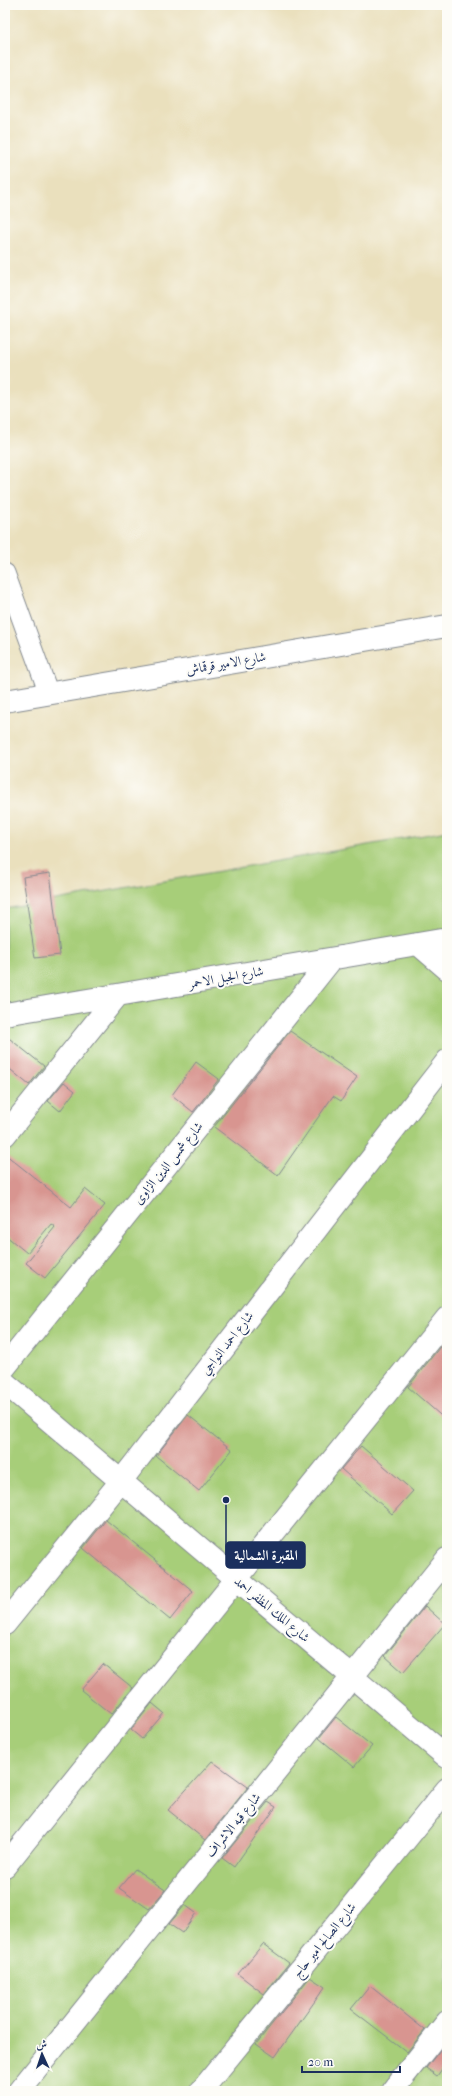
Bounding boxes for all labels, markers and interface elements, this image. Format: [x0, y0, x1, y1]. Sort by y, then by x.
street label: شارع الامير قرقماش [185, 649, 268, 681]
street label: شارع الجبل الاحمر [185, 963, 265, 995]
street label: شارع شمس الدين الزاوى [130, 1119, 209, 1210]
street label: شارع احمد النواجي [198, 1308, 260, 1380]
callout: المقبرة الشمالية [226, 1542, 305, 1568]
text: المقبرة الشمالية [234, 1547, 298, 1564]
street label: شارع الملك المظفر احمد [229, 1573, 313, 1648]
street label: شارع قبه الاشراف [202, 1790, 267, 1863]
street label: شارع الصالح امير حاج [289, 1900, 362, 1983]
north arrow [22, 2034, 62, 2074]
text: ش [36, 2038, 47, 2051]
scale bar [302, 2048, 400, 2074]
text: 20 m [308, 2055, 333, 2069]

